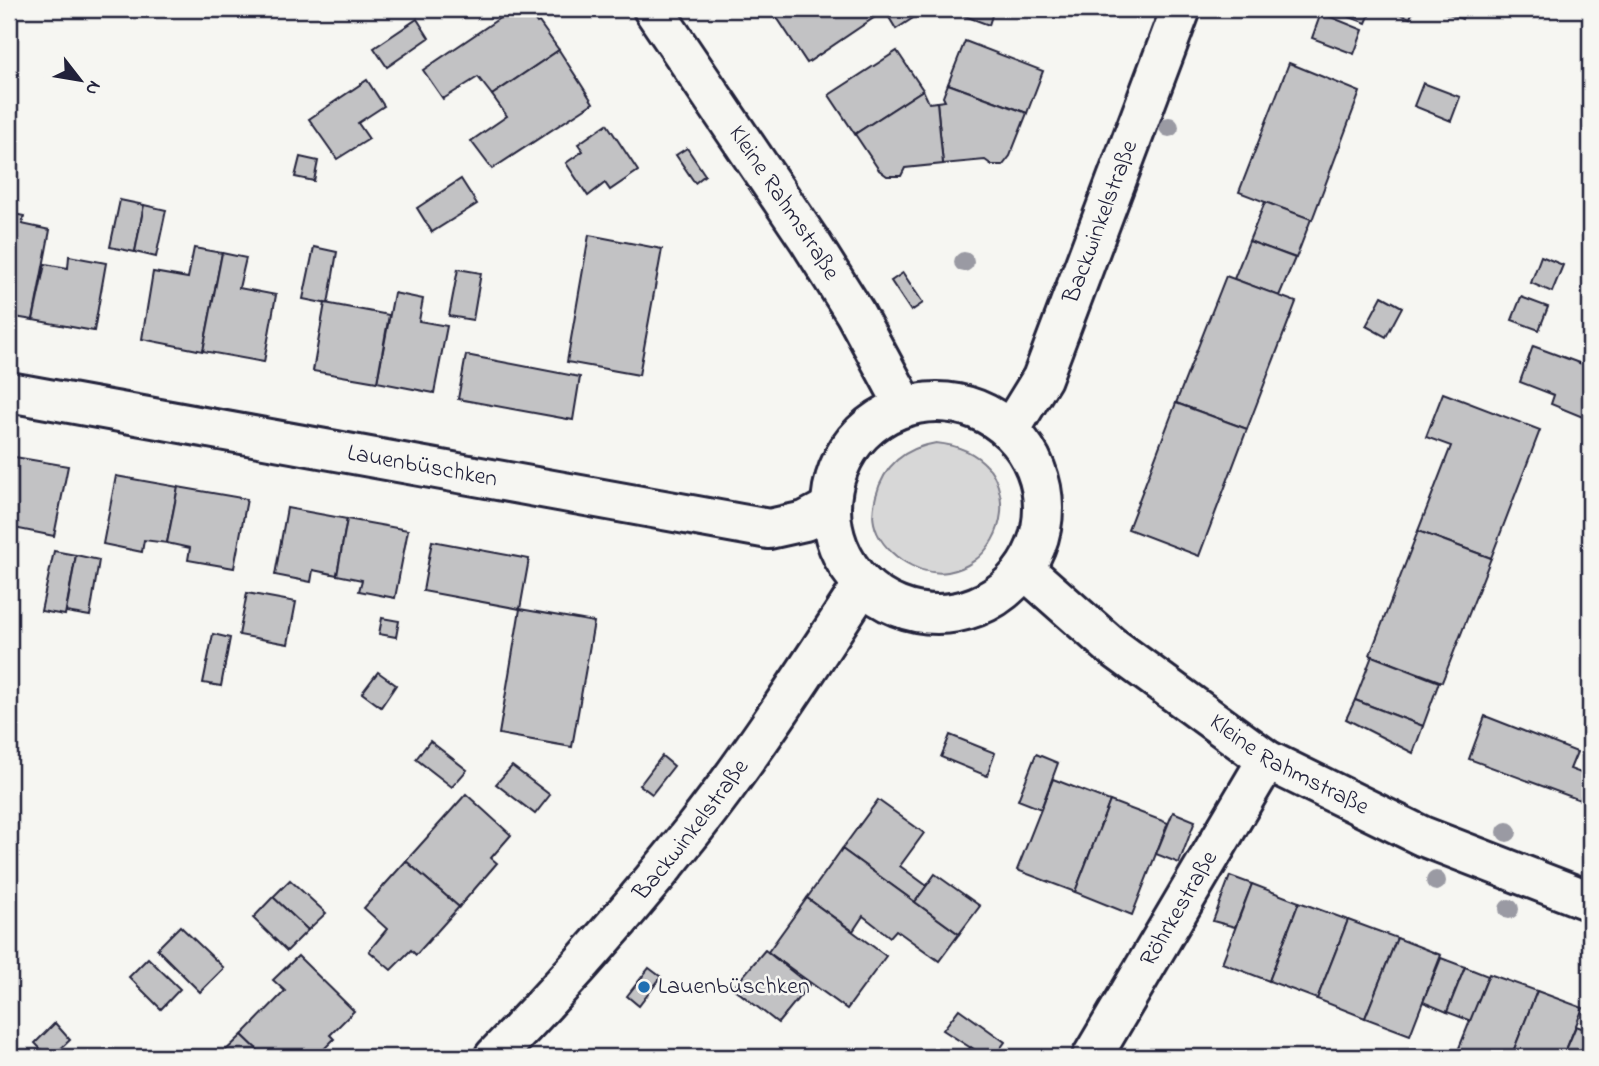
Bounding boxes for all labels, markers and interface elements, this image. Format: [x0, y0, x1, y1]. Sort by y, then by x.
north arrow [46, 46, 116, 116]
text: N [77, 75, 107, 100]
street label: Kleine Rahmstraße [719, 119, 848, 288]
street label: Backwinkelstraße [1054, 135, 1148, 309]
street label: Lauenbüschken [345, 436, 500, 497]
street label: Kleine Rahmstraße [1202, 706, 1375, 825]
street label: Backwinkelstraße [624, 752, 758, 909]
street label: Röhrkestraße [1131, 844, 1227, 973]
place label: Lauenbüschken [658, 970, 810, 1005]
marker: Lauenbüschken [636, 979, 652, 995]

